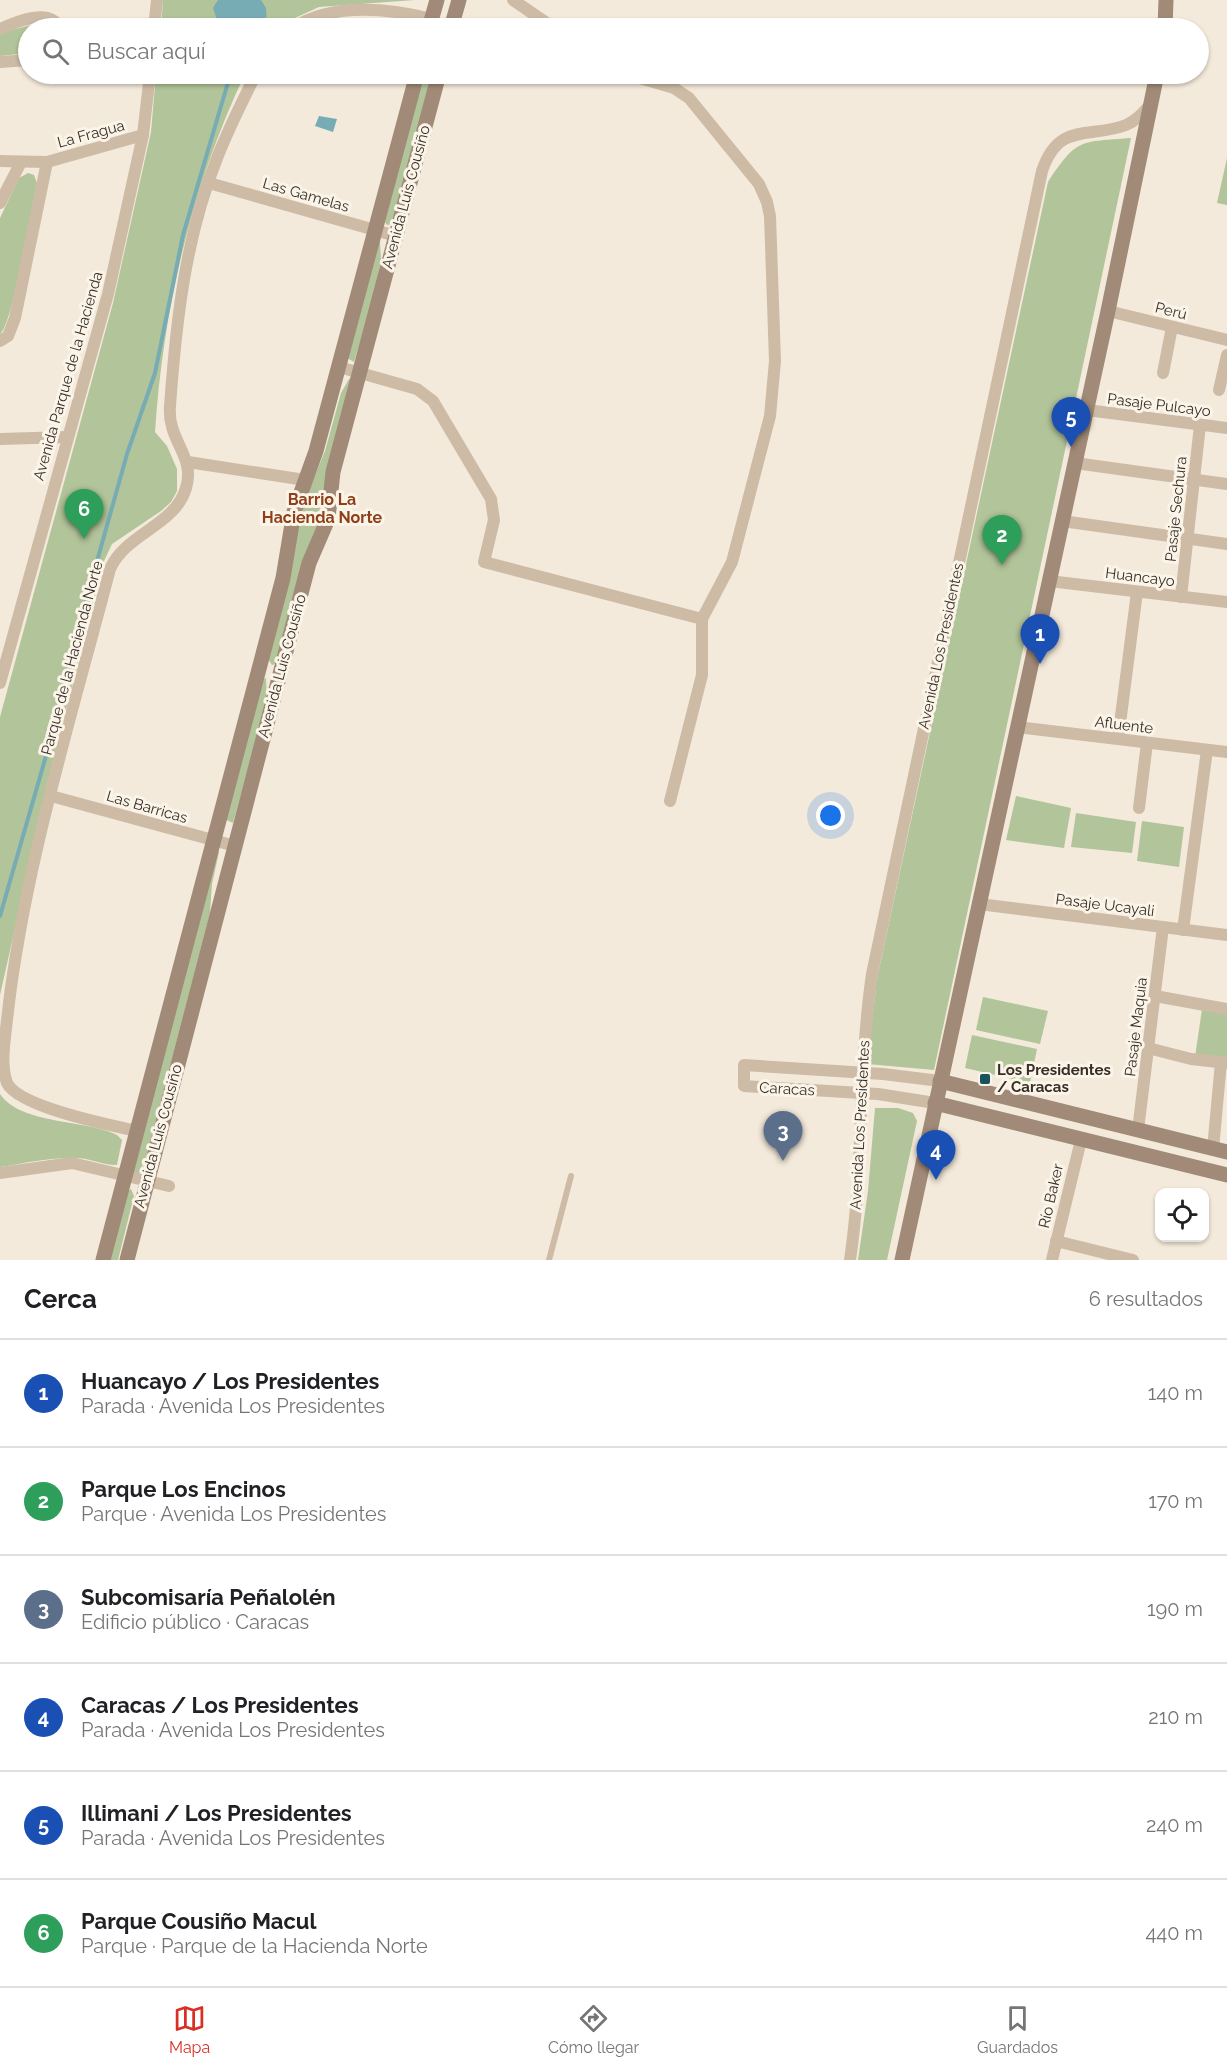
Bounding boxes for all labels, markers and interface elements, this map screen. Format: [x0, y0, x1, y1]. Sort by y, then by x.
search box [18, 18, 1209, 84]
icon: search [39, 35, 72, 68]
text: Buscar aquí [87, 38, 206, 64]
street label: La Fragua [55, 116, 127, 152]
street label: Avenida Luis Cousiño [378, 123, 434, 271]
street label: Las Gamelas [261, 174, 351, 216]
street label: Avenida Parque de la Hacienda [30, 269, 106, 483]
street label: Perú [1153, 298, 1189, 324]
street label: Pasaje Pulcayo [1106, 390, 1212, 420]
pin: 5 [1052, 398, 1090, 447]
street label: Pasaje Sechura [1162, 455, 1190, 563]
pin: 6 [64, 490, 104, 539]
district label: Barrio La Hacienda Norte [262, 490, 383, 527]
pin: 2 [982, 516, 1022, 565]
street label: Parque de la Hacienda Norte [37, 559, 107, 757]
street label: Avenida Los Presidentes [915, 561, 967, 731]
street label: Huancayo [1104, 564, 1176, 590]
street label: Avenida Luis Cousiño [254, 592, 310, 740]
pin: 1 [1020, 614, 1060, 664]
street label: Afluente [1094, 712, 1154, 738]
street label: Las Barricas [104, 787, 190, 827]
your location [816, 801, 845, 830]
street label: Pasaje Ucayali [1054, 890, 1156, 920]
street label: Pasaje Maquia [1121, 976, 1151, 1078]
street label: Avenida Los Presidentes [847, 1040, 873, 1210]
place label: Los Presidentes / Caracas [997, 1061, 1111, 1096]
street label: Avenida Luis Cousiño [130, 1062, 186, 1210]
marker: Los Presidentes / Caracas [978, 1072, 992, 1086]
street label: Caracas [759, 1079, 815, 1099]
pin: 3 [764, 1112, 802, 1161]
pin: 4 [916, 1130, 956, 1180]
street label: Río Baker [1035, 1161, 1067, 1230]
map controls [1155, 1188, 1209, 1242]
button: locate [1155, 1188, 1209, 1242]
text: Cerca [24, 1284, 97, 1314]
text: 6 resultados [1089, 1287, 1203, 1311]
text: Huancayo / Los Presidentes [81, 1368, 379, 1394]
text: 1 [39, 1381, 48, 1405]
text: 140 m [1148, 1381, 1203, 1405]
text: Parada · Avenida Los Presidentes [81, 1394, 385, 1418]
text: Parque Los Encinos [81, 1476, 286, 1502]
text: 2 [38, 1489, 49, 1513]
text: 170 m [1148, 1489, 1203, 1513]
text: Parque · Avenida Los Presidentes [81, 1502, 386, 1526]
text: Subcomisaría Peñalolén [81, 1584, 336, 1610]
text: 3 [38, 1597, 49, 1621]
text: 190 m [1147, 1597, 1203, 1621]
text: Edificio público · Caracas [81, 1610, 309, 1634]
text: Caracas / Los Presidentes [81, 1692, 359, 1718]
text: 4 [38, 1705, 49, 1729]
text: 210 m [1148, 1705, 1203, 1729]
text: Parada · Avenida Los Presidentes [81, 1718, 385, 1742]
text: Illimani / Los Presidentes [81, 1800, 352, 1826]
text: 5 [38, 1813, 49, 1837]
text: 240 m [1146, 1813, 1203, 1837]
text: Parada · Avenida Los Presidentes [81, 1826, 385, 1850]
text: Parque Cousiño Macul [81, 1908, 316, 1934]
text: 6 [37, 1921, 50, 1945]
text: 440 m [1145, 1921, 1203, 1945]
text: Parque · Parque de la Hacienda Norte [81, 1934, 428, 1958]
tab: Mapa [169, 2002, 210, 2057]
tab: Cómo llegar [548, 2002, 639, 2057]
tab: Guardados [977, 2002, 1058, 2057]

